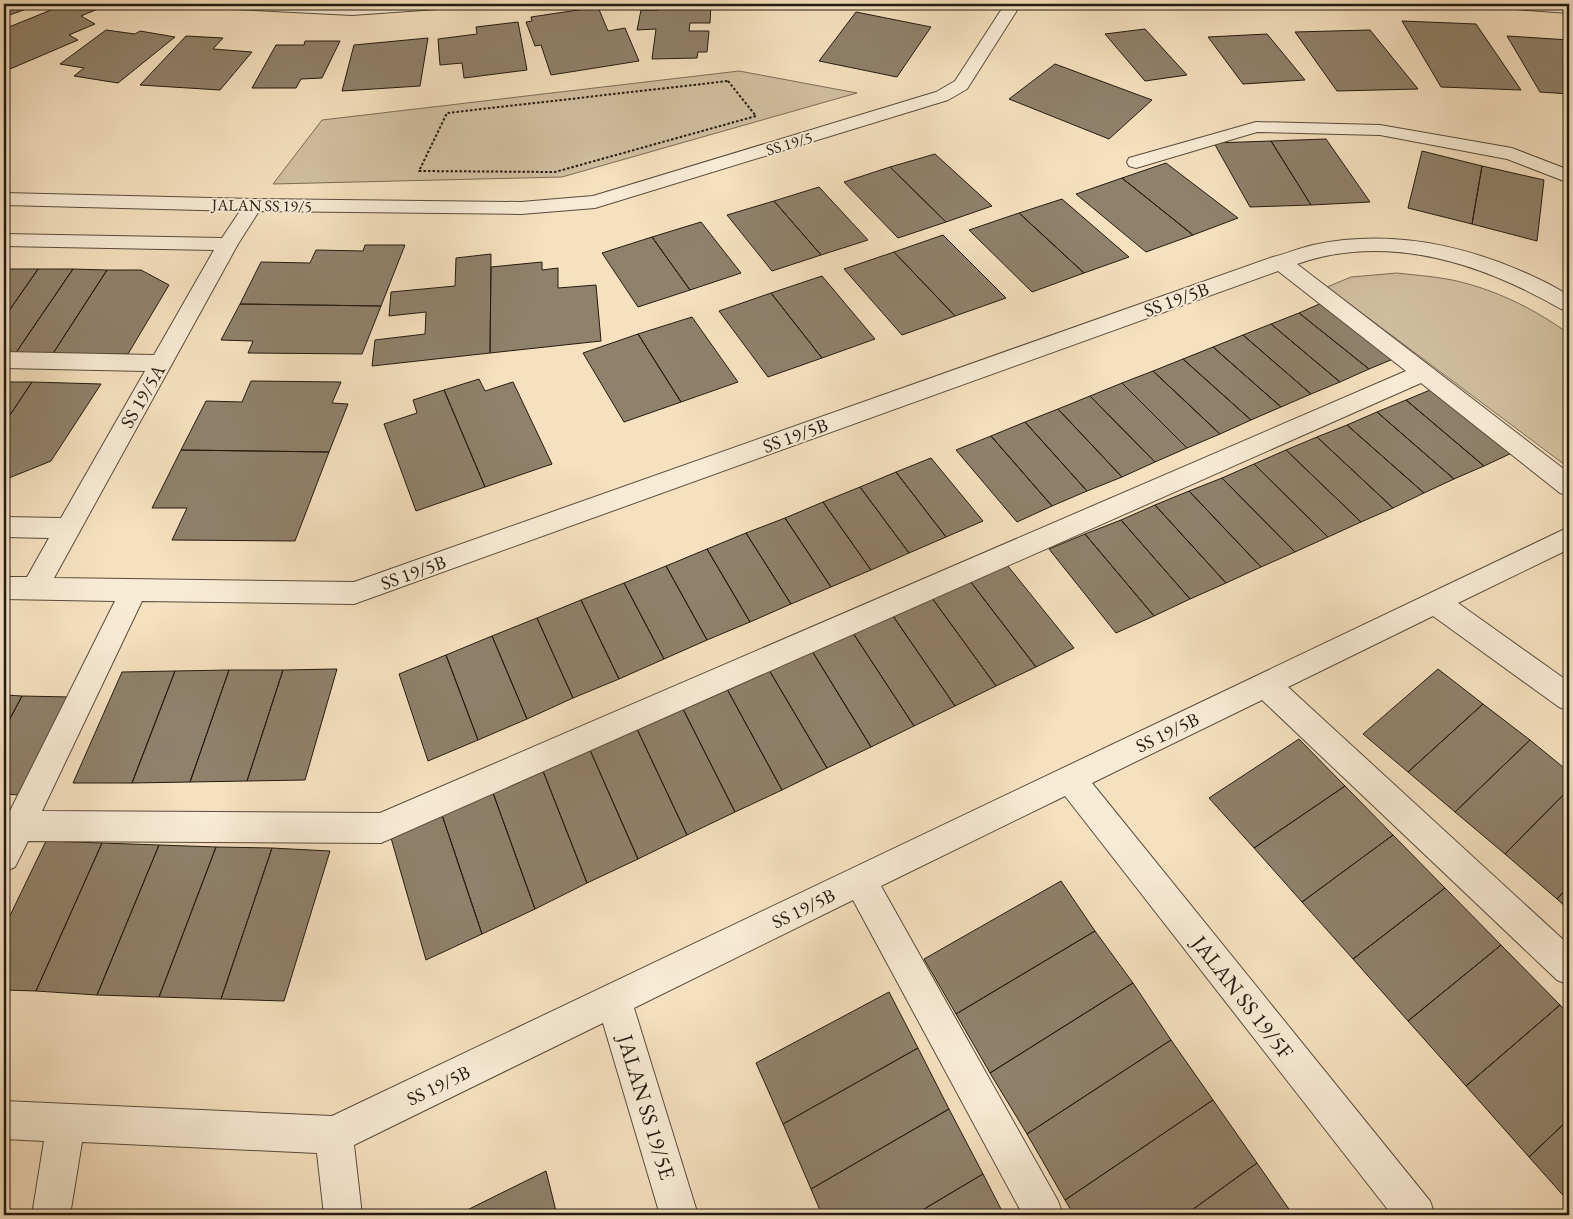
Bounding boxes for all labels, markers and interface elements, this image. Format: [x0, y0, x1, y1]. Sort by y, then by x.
street label: SS 19/5 [763, 126, 815, 160]
street label: JALAN SS 19/5 [210, 194, 312, 217]
street label: SS 19/5B [1140, 276, 1212, 323]
street label: SS 19/5A [114, 359, 171, 433]
street label: SS 19/5B [759, 412, 831, 459]
street label: SS 19/5B [377, 549, 449, 596]
street label: SS 19/5B [1131, 706, 1203, 758]
street label: SS 19/5B [767, 882, 839, 934]
street label: JALAN SS 19/5F [1184, 928, 1300, 1065]
street label: JALAN SS 19/5E [610, 1029, 682, 1183]
street label: SS 19/5B [402, 1059, 474, 1111]

